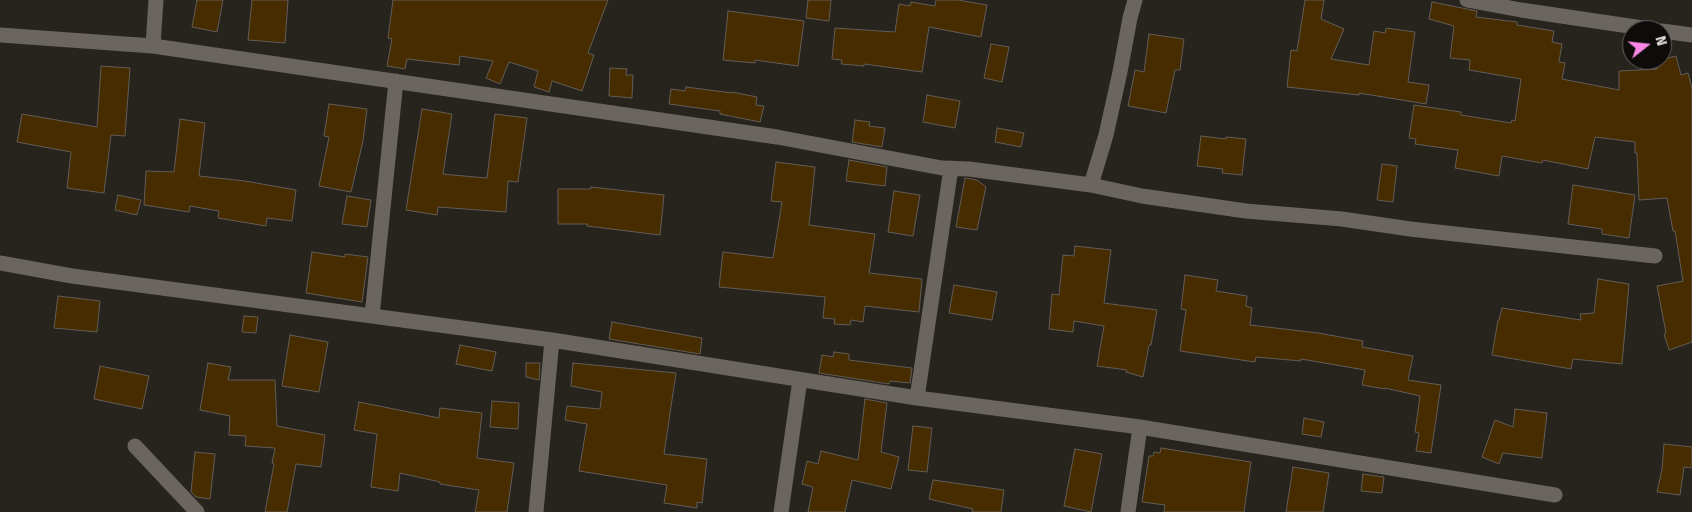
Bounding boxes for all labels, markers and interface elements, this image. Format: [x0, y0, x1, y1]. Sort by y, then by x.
north arrow [1622, 20, 1672, 70]
text: N [1651, 34, 1670, 48]

